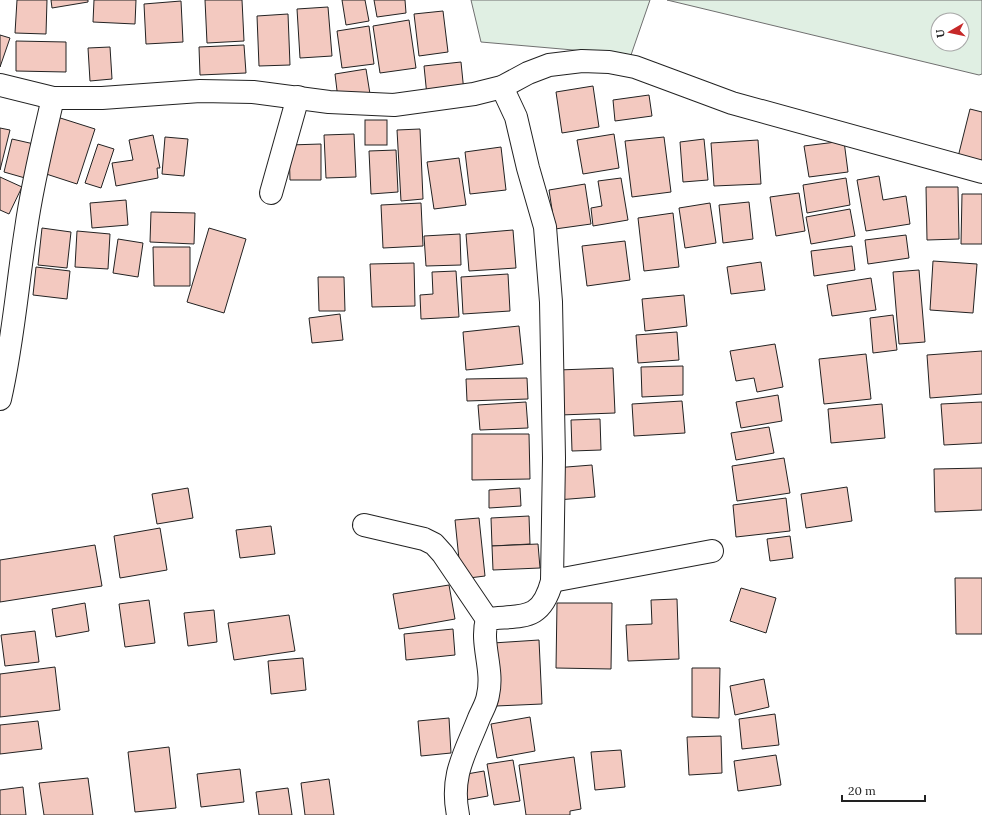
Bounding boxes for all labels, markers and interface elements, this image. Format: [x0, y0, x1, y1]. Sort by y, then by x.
north arrow [930, 12, 970, 52]
text: U [932, 28, 948, 39]
scale bar [842, 777, 925, 803]
text: 20 m [848, 783, 876, 798]

